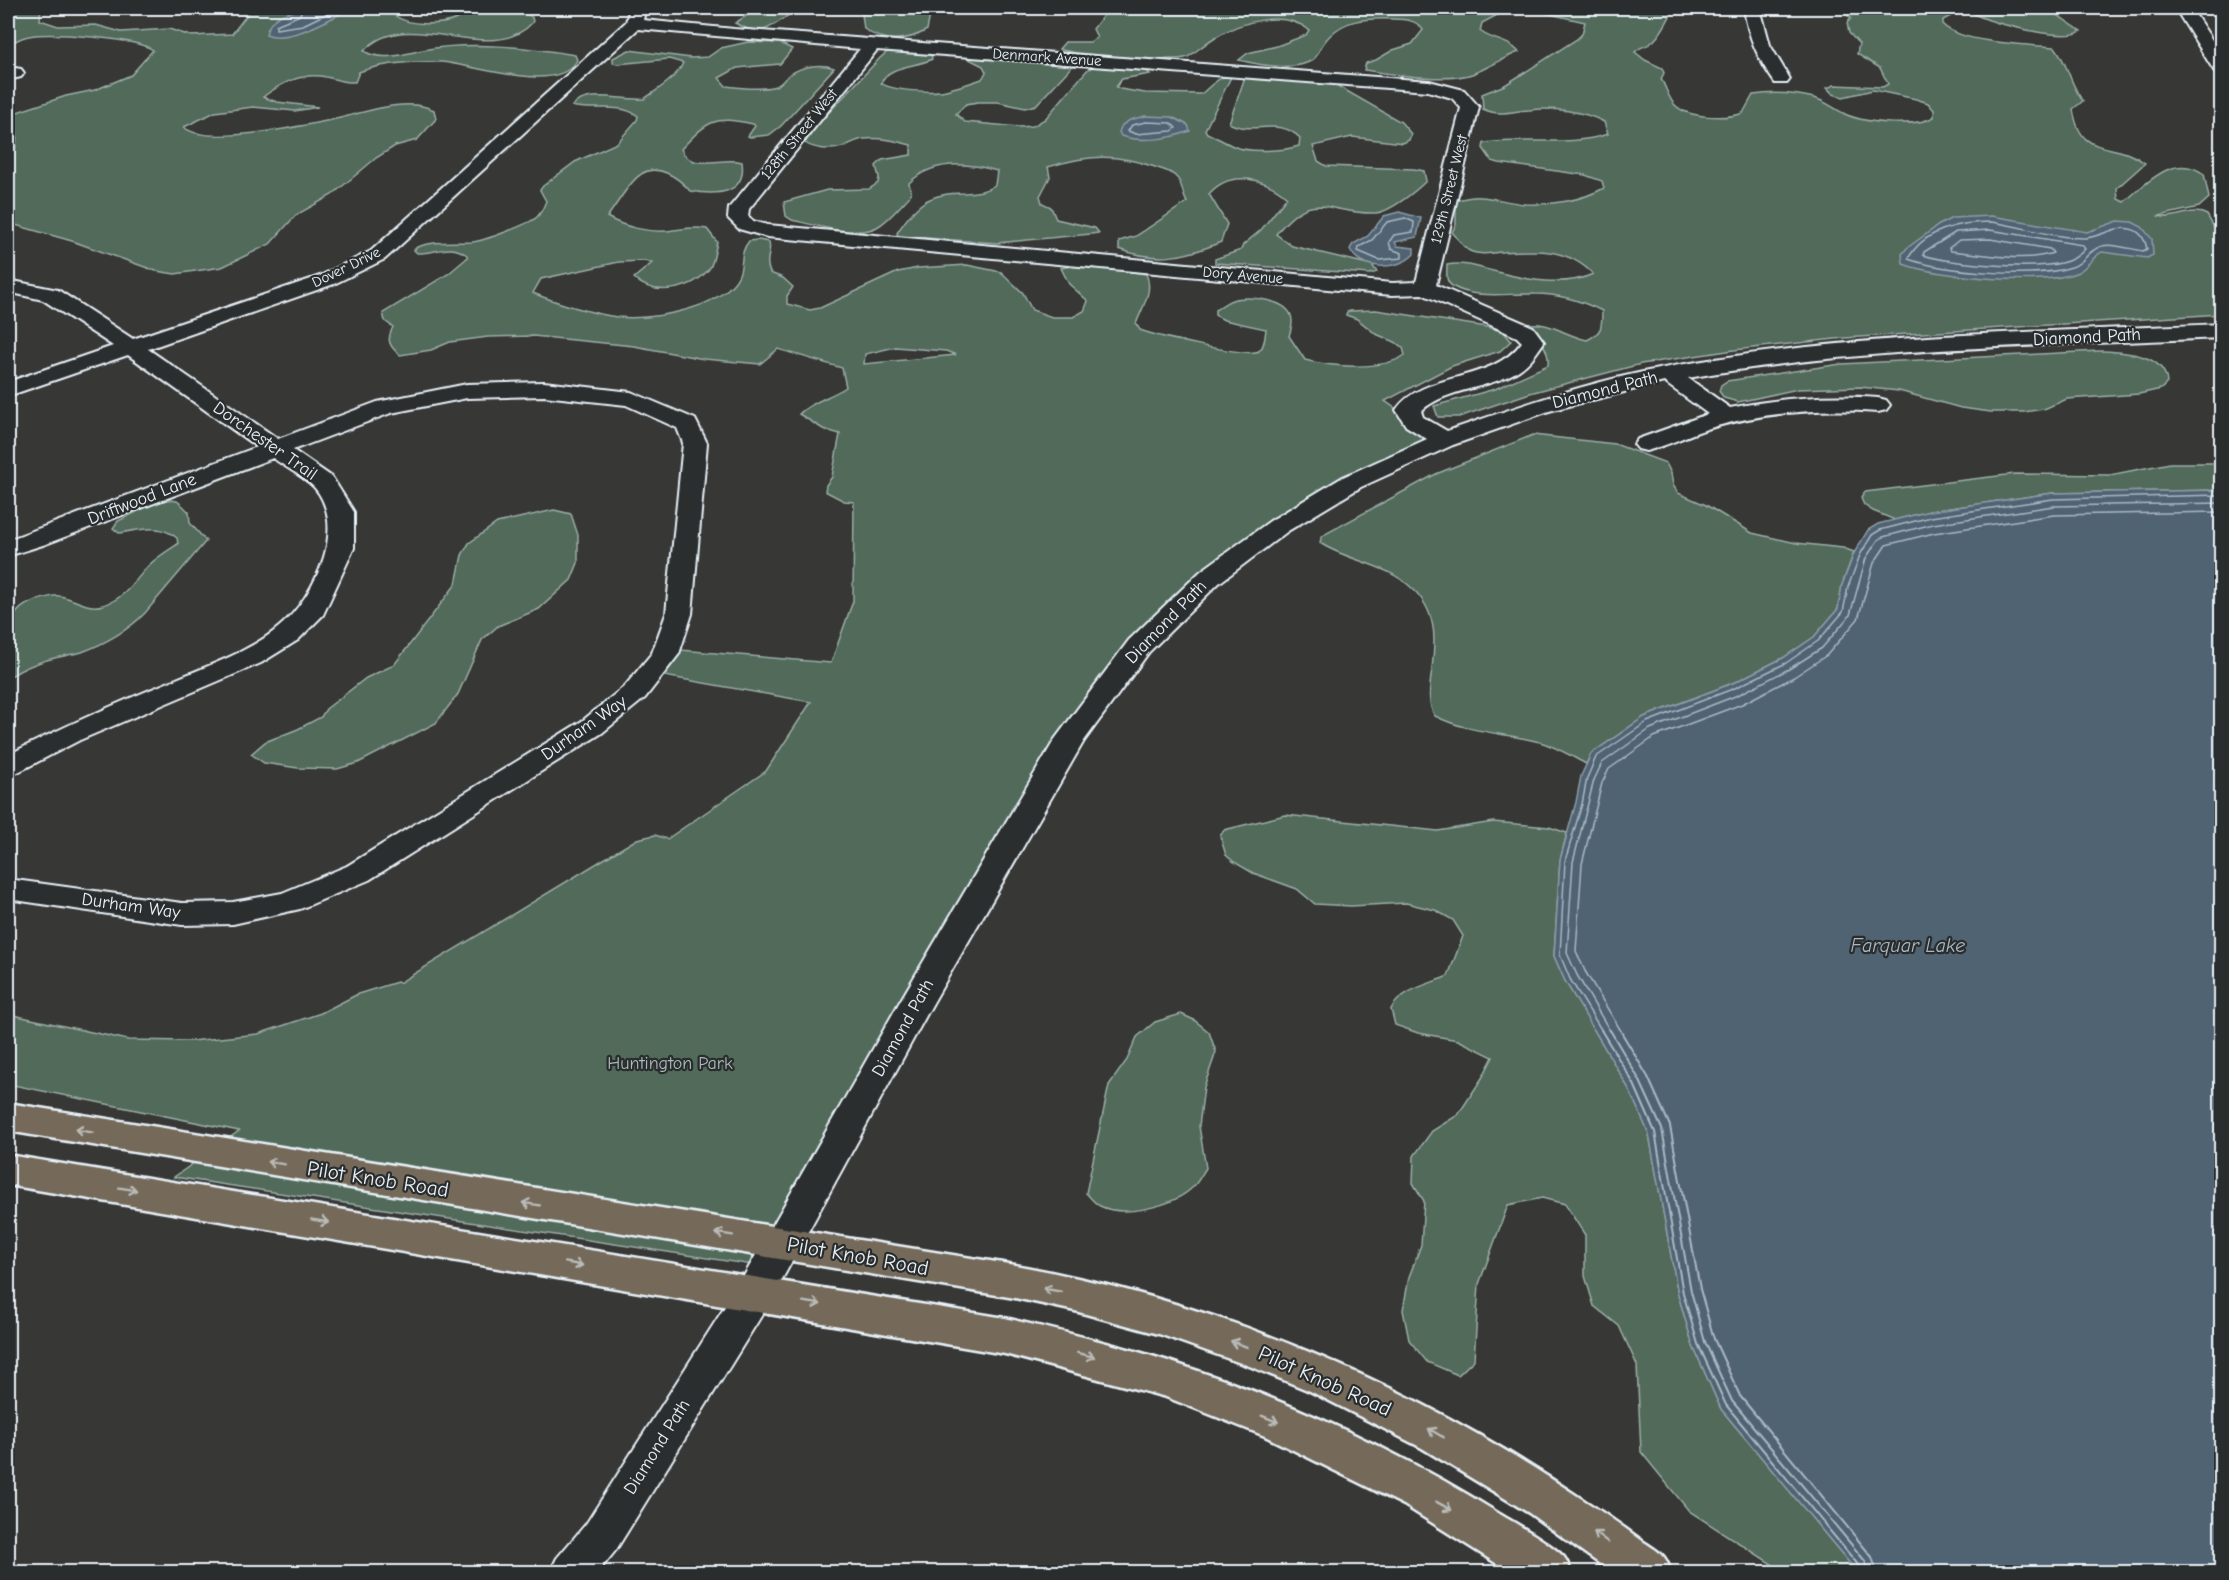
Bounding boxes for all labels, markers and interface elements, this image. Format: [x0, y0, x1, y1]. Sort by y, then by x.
street label: Denmark Avenue [992, 44, 1103, 70]
street label: 128th Street West [757, 84, 842, 183]
street label: 129th Street West [1427, 132, 1471, 245]
street label: Dover Drive [309, 242, 384, 291]
street label: Dory Avenue [1202, 263, 1284, 288]
street label: Diamond Path [2033, 324, 2141, 350]
street label: Diamond Path [1550, 367, 1660, 413]
street label: Dorchester Trail [209, 397, 321, 485]
street label: Driftwood Lane [85, 469, 199, 529]
street label: Diamond Path [1121, 576, 1211, 668]
street label: Durham Way [537, 690, 631, 765]
street label: Durham Way [80, 889, 183, 923]
water label: Farquar Lake [1851, 934, 1965, 957]
street label: Diamond Path [868, 976, 938, 1080]
park label: Huntington Park [607, 1053, 733, 1074]
one-way arrow [75, 1125, 94, 1136]
street label: Pilot Knob Road [305, 1156, 451, 1202]
one-way arrow [267, 1158, 287, 1169]
one-way arrow [117, 1183, 137, 1194]
one-way arrow [522, 1198, 541, 1209]
one-way arrow [310, 1216, 329, 1227]
one-way arrow [714, 1228, 734, 1239]
street label: Pilot Knob Road [785, 1232, 931, 1280]
one-way arrow [564, 1258, 584, 1269]
one-way arrow [1043, 1284, 1063, 1295]
one-way arrow [801, 1298, 821, 1309]
one-way arrow [1231, 1337, 1249, 1348]
street label: Pilot Knob Road [1255, 1341, 1395, 1421]
one-way arrow [1076, 1350, 1095, 1362]
street label: Diamond Path [619, 1396, 695, 1498]
one-way arrow [1260, 1414, 1278, 1425]
one-way arrow [1428, 1427, 1445, 1439]
one-way arrow [1435, 1500, 1452, 1512]
one-way arrow [1593, 1531, 1609, 1544]

